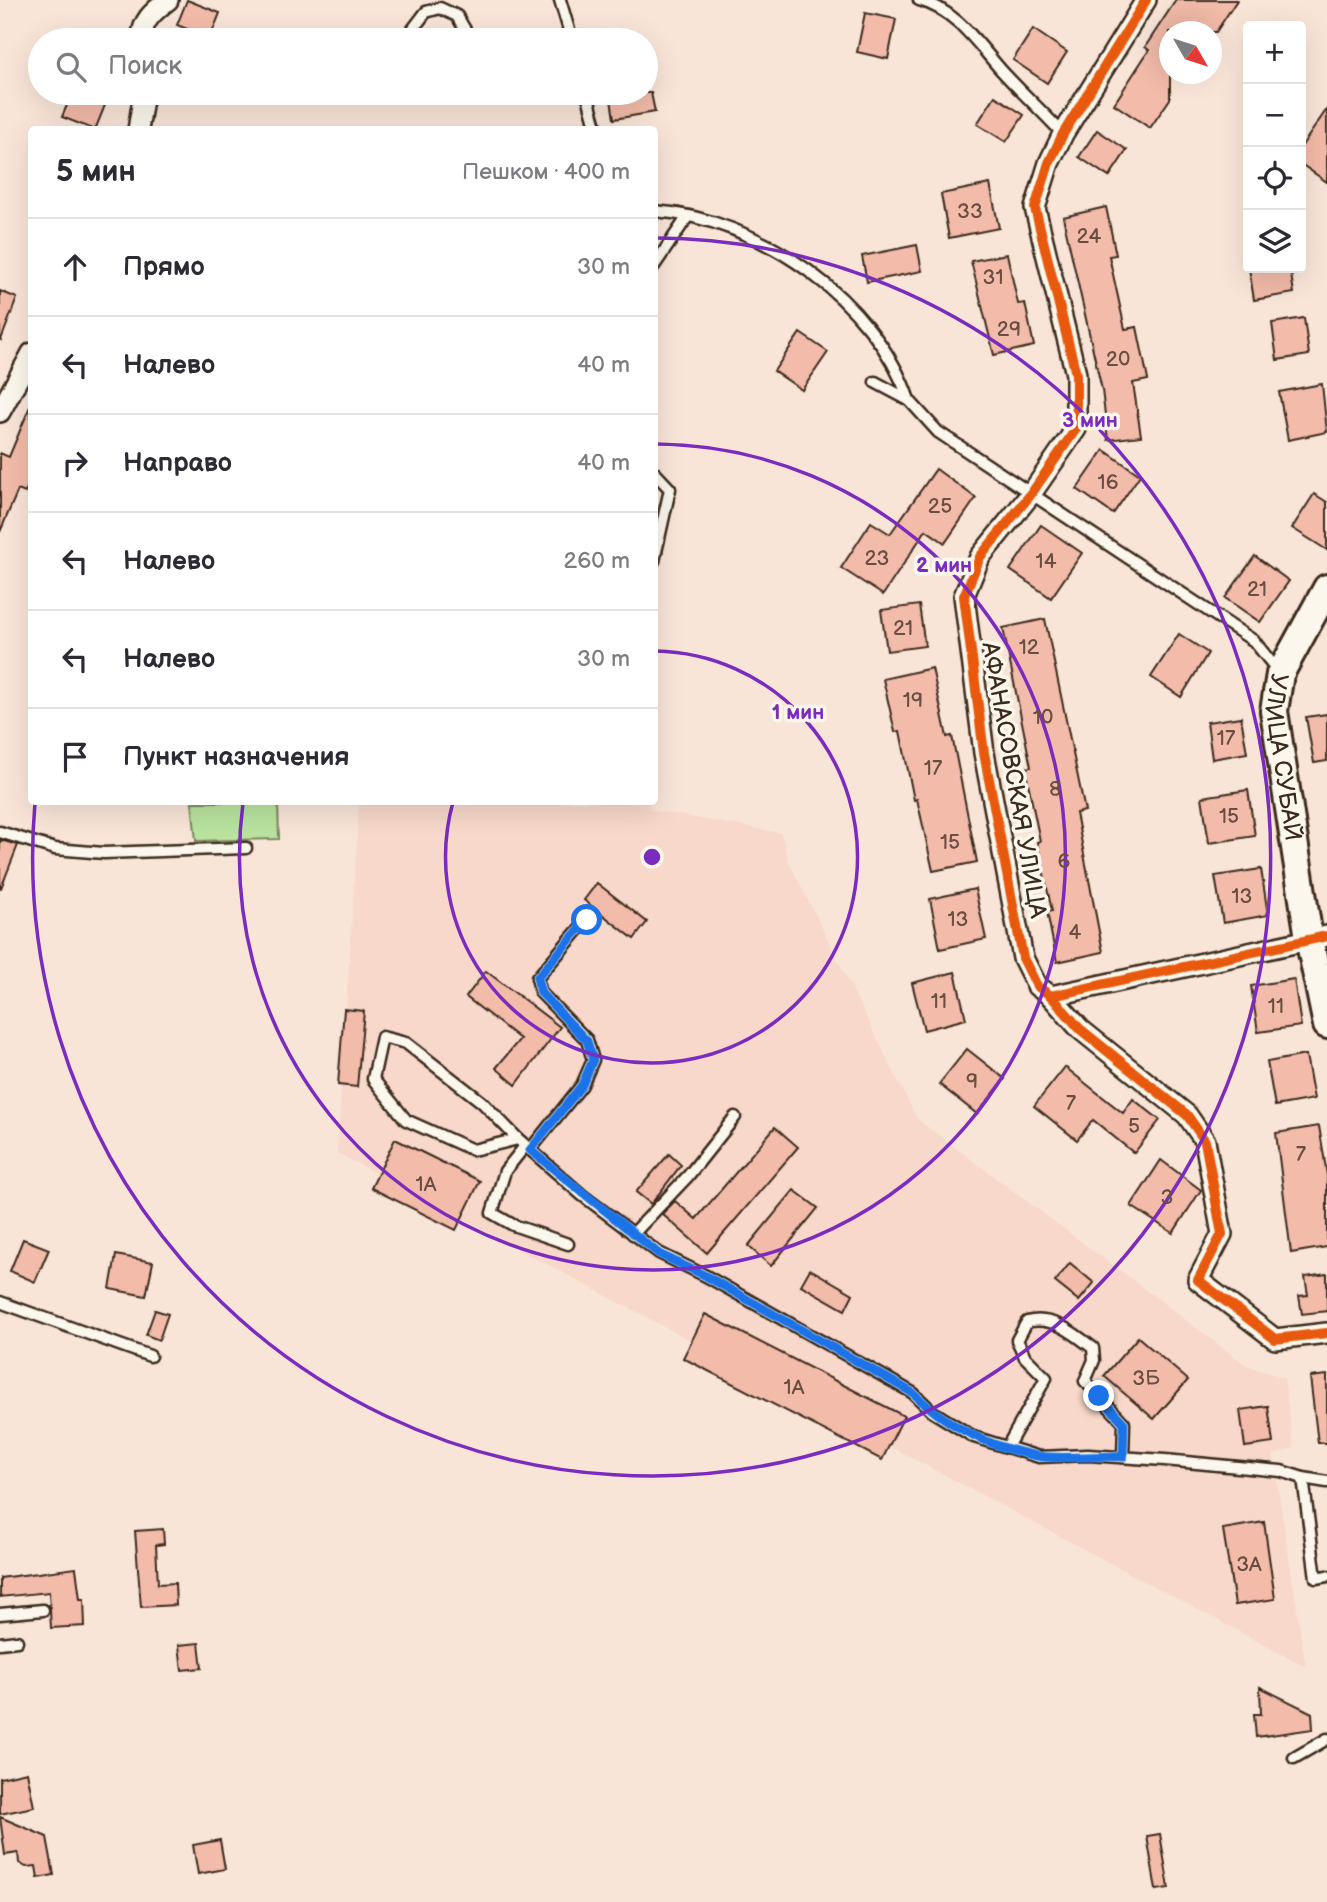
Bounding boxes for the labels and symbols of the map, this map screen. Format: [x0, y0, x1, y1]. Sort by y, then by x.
north arrow [1159, 21, 1222, 84]
house number: 33 [957, 199, 983, 224]
house number: 24 [1077, 224, 1102, 249]
house number: 31 [982, 265, 1004, 290]
house number: 29 [997, 317, 1021, 342]
house number: 20 [1106, 347, 1130, 372]
text: 3 мин [1062, 408, 1118, 433]
house number: 16 [1098, 470, 1119, 495]
house number: 25 [928, 494, 952, 519]
house number: 23 [865, 546, 889, 571]
house number: 14 [1036, 549, 1057, 574]
text: 2 мин [916, 553, 972, 578]
house number: 21 [1247, 577, 1267, 602]
house number: 21 [893, 616, 913, 641]
house number: 12 [1019, 635, 1040, 660]
street label: АФАНАСОВСКАЯ УЛИЦА [975, 639, 1053, 921]
street label: УЛИЦА СУБАЙ [1259, 671, 1308, 843]
house number: 19 [903, 688, 923, 713]
text: 1 мин [772, 700, 824, 725]
house number: 10 [1033, 705, 1053, 730]
house number: 17 [1217, 726, 1236, 751]
house number: 17 [924, 756, 943, 781]
house number: 8 [1049, 777, 1061, 802]
house number: 15 [1219, 804, 1239, 829]
house number: 15 [940, 830, 960, 855]
centre of rings [640, 845, 664, 869]
house number: 6 [1058, 849, 1071, 874]
house number: 13 [1231, 884, 1253, 909]
route start [571, 904, 602, 935]
house number: 13 [947, 907, 969, 932]
house number: 4 [1069, 920, 1082, 945]
house number: 11 [931, 989, 947, 1014]
house number: 11 [1268, 994, 1284, 1019]
house number: 9 [966, 1069, 978, 1094]
house number: 7 [1066, 1091, 1077, 1116]
house number: 5 [1128, 1114, 1140, 1139]
house number: 7 [1296, 1142, 1307, 1167]
house number: 1А [416, 1172, 437, 1197]
house number: 3 [1161, 1185, 1173, 1210]
house number: 3Б [1132, 1366, 1160, 1391]
house number: 1А [784, 1375, 805, 1400]
route end [1083, 1380, 1114, 1411]
house number: 3А [1236, 1552, 1262, 1577]

